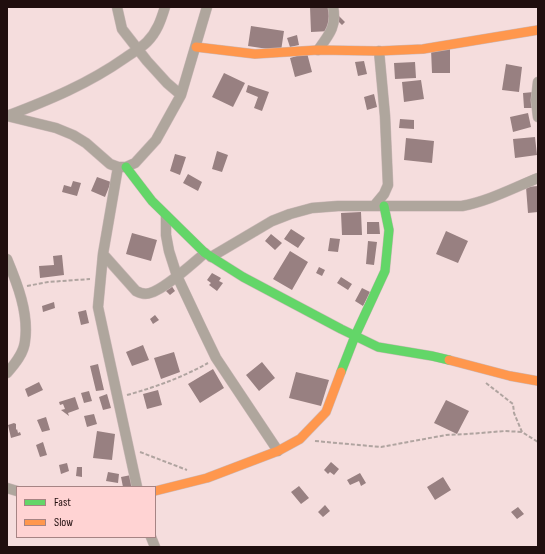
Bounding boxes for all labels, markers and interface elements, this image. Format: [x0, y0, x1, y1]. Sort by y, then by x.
legend [16, 486, 156, 538]
text: Fast [54, 495, 71, 510]
text: Slow [54, 515, 73, 530]

